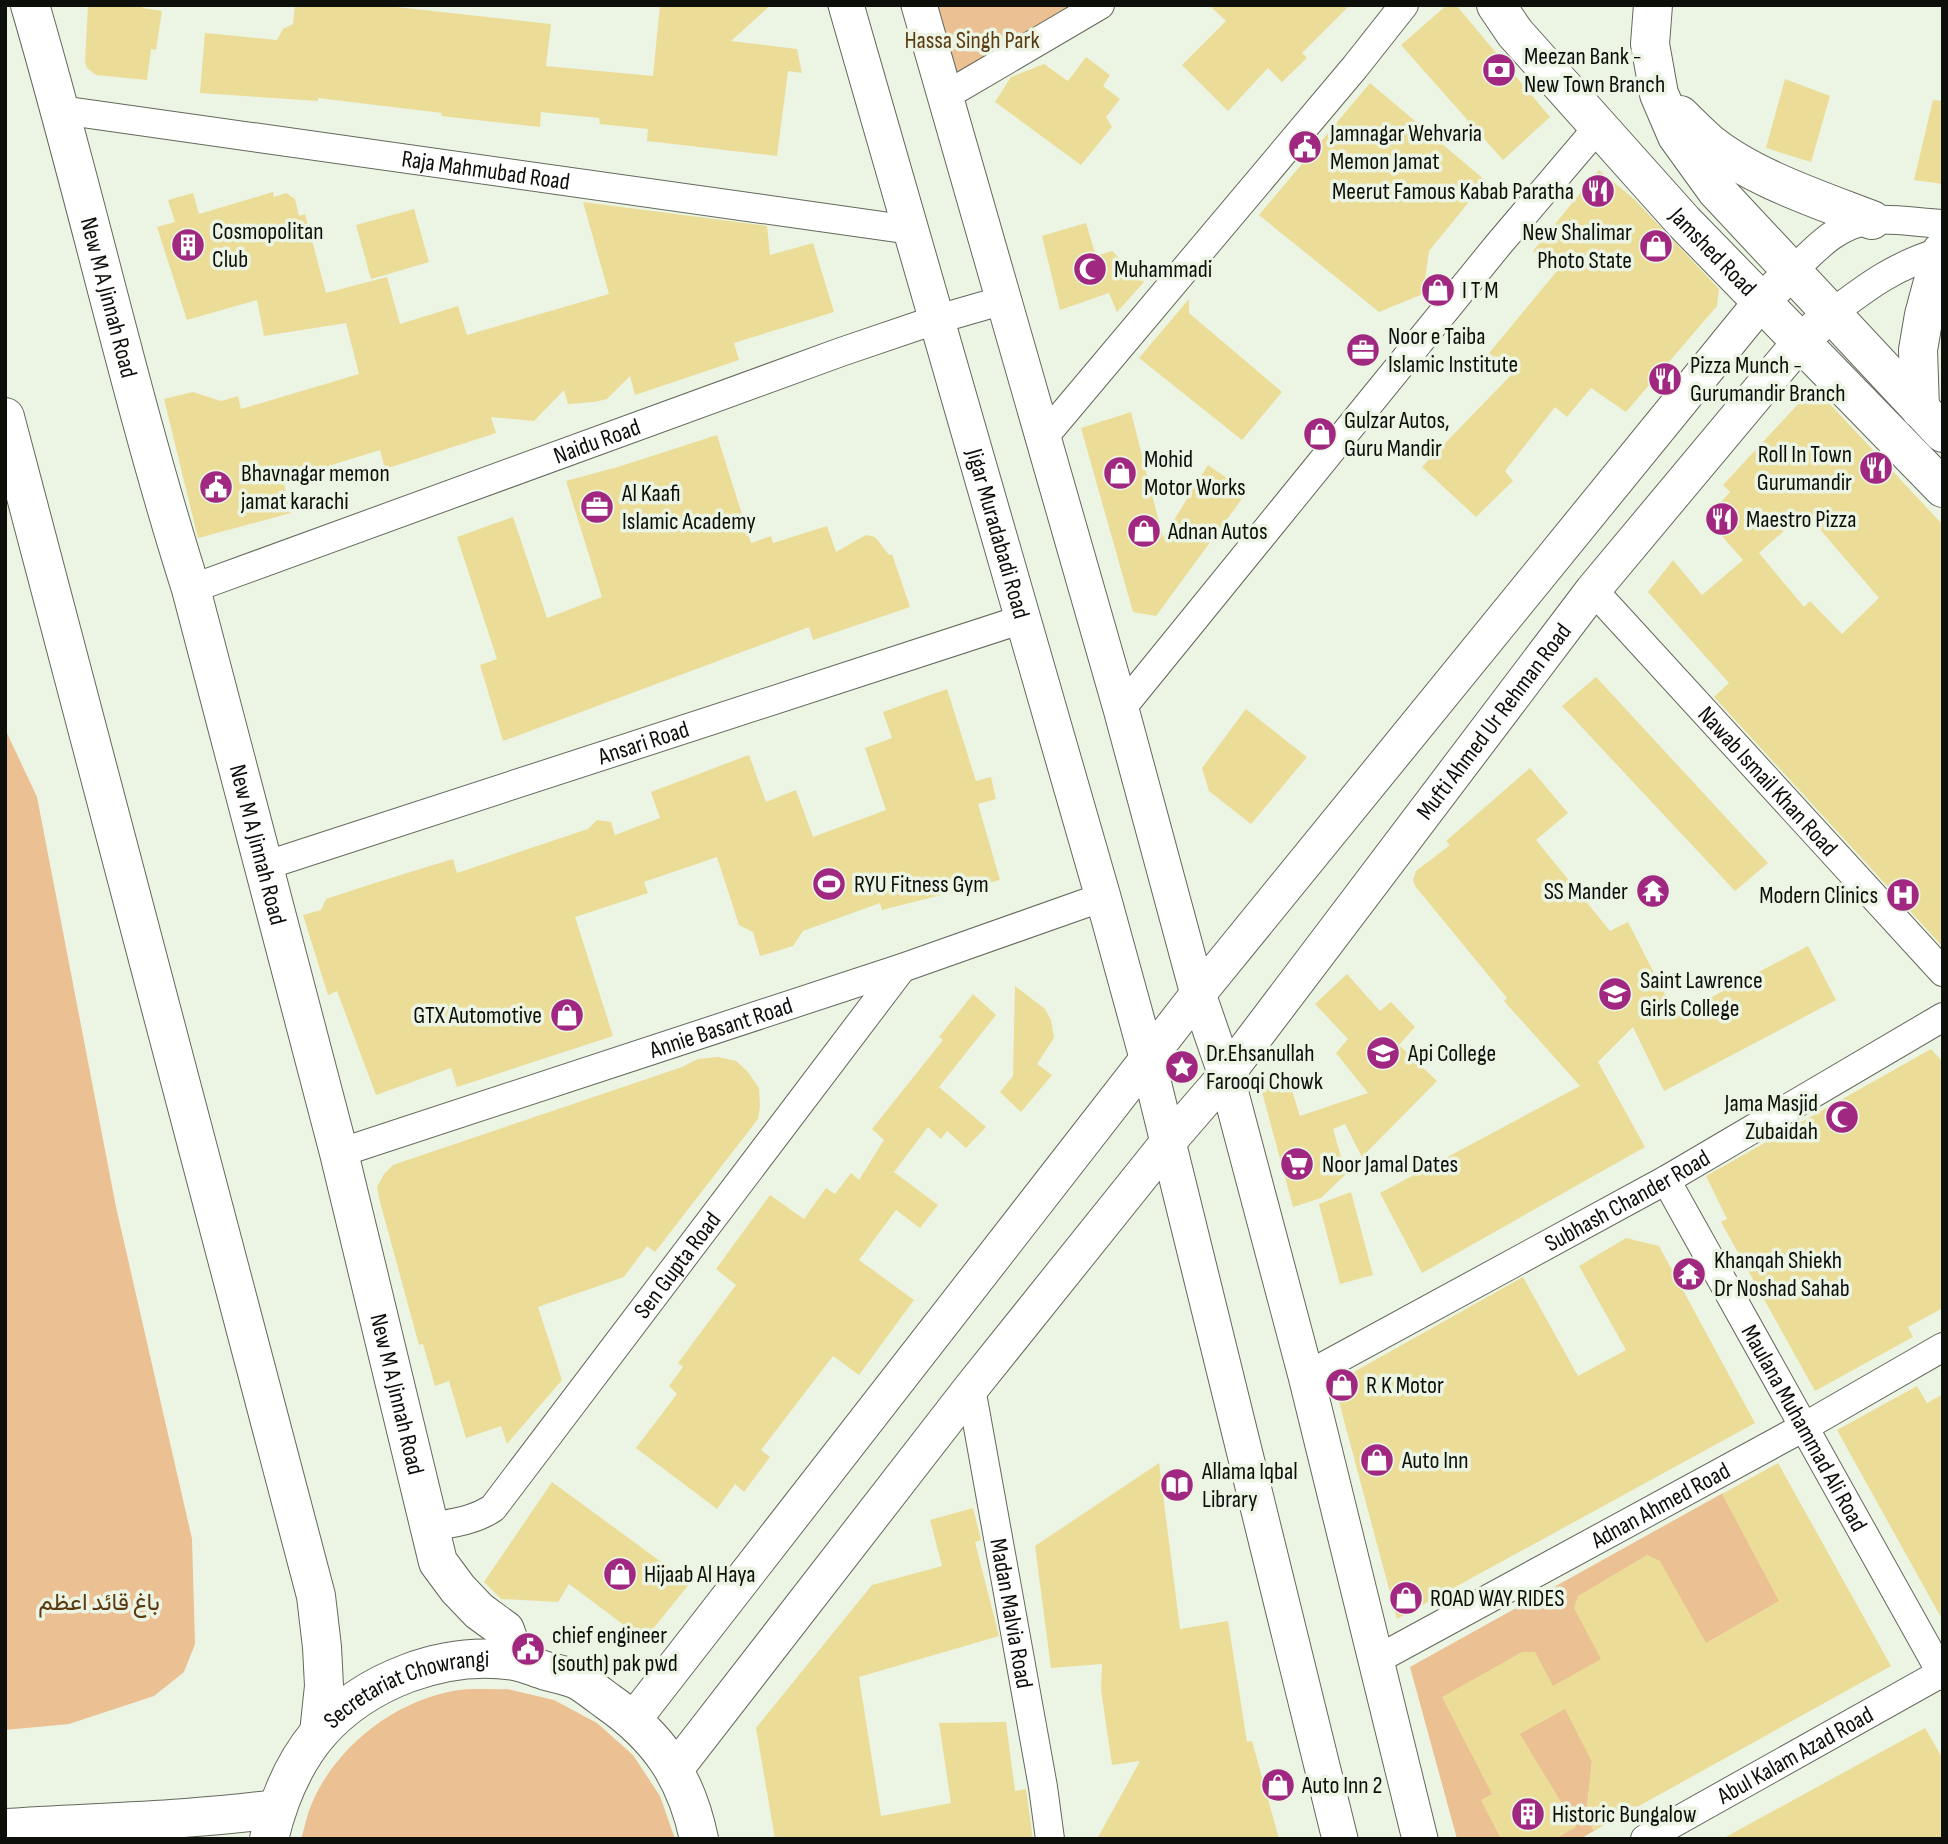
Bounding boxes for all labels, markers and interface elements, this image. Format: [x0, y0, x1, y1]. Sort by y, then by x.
park label: Hassa Singh Park [904, 26, 1040, 55]
place label: Meezan Bank - New Town Branch [1524, 42, 1665, 99]
bank icon: Meezan Bank - New Town Branch [1480, 51, 1518, 89]
place label: Jamnagar Wehvaria Memon Jamat [1329, 119, 1482, 176]
public building icon: Jamnagar Wehvaria Memon Jamat [1286, 128, 1324, 166]
street label: Raja Mahmubad Road [400, 144, 572, 196]
restaurant icon: Meerut Famous Kabab Paratha [1579, 172, 1617, 210]
place label: Meerut Famous Kabab Paratha [1332, 177, 1574, 206]
street label: Jamshed Road [1663, 201, 1762, 302]
street label: New M A Jinnah Road [74, 214, 144, 381]
place label: Cosmopolitan Club [212, 217, 323, 274]
place label: New Shalimar Photo State [1522, 218, 1632, 275]
building icon: Cosmopolitan Club [169, 226, 207, 264]
shop icon: New Shalimar Photo State [1637, 227, 1675, 265]
mosque icon: Muhammadi [1071, 250, 1109, 288]
place label: Muhammadi [1114, 255, 1212, 284]
shop icon: I T M [1419, 271, 1457, 309]
place label: I T M [1462, 276, 1498, 305]
place label: Noor e Taiba Islamic Institute [1388, 322, 1518, 379]
office icon: Noor e Taiba Islamic Institute [1344, 331, 1382, 369]
place label: Pizza Munch - Gurumandir Branch [1690, 351, 1846, 408]
restaurant icon: Pizza Munch - Gurumandir Branch [1646, 360, 1684, 398]
place label: Gulzar Autos, Guru Mandir [1344, 406, 1450, 463]
street label: Naidu Road [550, 412, 644, 470]
shop icon: Gulzar Autos, Guru Mandir [1301, 415, 1339, 453]
place label: Roll In Town Gurumandir [1757, 440, 1852, 497]
street label: Jigar Muradabadi Road [960, 444, 1036, 622]
place label: Mohid Motor Works [1144, 445, 1246, 502]
restaurant icon: Roll In Town Gurumandir [1857, 449, 1895, 487]
shop icon: Mohid Motor Works [1101, 454, 1139, 492]
place label: Bhavnagar memon jamat karachi [240, 459, 390, 516]
public building icon: Bhavnagar memon jamat karachi [197, 468, 235, 506]
place label: Al Kaafi Islamic Academy [621, 479, 756, 536]
office icon: Al Kaafi Islamic Academy [578, 488, 616, 526]
restaurant icon: Maestro Pizza [1703, 500, 1741, 538]
place label: Maestro Pizza [1746, 505, 1856, 534]
shop icon: Adnan Autos [1125, 512, 1163, 550]
place label: Adnan Autos [1167, 517, 1268, 546]
street label: Mufti Ahmed Ur Rehman Road [1410, 617, 1577, 825]
street label: Nawab Ismail Khan Road [1692, 700, 1844, 862]
street label: Ansari Road [593, 714, 693, 771]
street label: New M A Jinnah Road [223, 761, 293, 928]
sports icon: RYU Fitness Gym [810, 865, 848, 903]
place label: RYU Fitness Gym [854, 870, 989, 899]
temple icon: SS Mander [1634, 872, 1672, 910]
hospital icon: Modern Clinics [1884, 876, 1922, 914]
place label: SS Mander [1544, 877, 1628, 906]
place label: Modern Clinics [1759, 881, 1878, 910]
place label: Saint Lawrence Girls College [1640, 966, 1763, 1023]
school or university icon: Saint Lawrence Girls College [1596, 975, 1634, 1013]
street label: Annie Basant Road [645, 991, 796, 1065]
shop icon: GTX Automotive [548, 996, 586, 1034]
place label: GTX Automotive [413, 1001, 542, 1030]
school or university icon: Api College [1364, 1034, 1402, 1072]
place label: Dr.Ehsanullah Farooqi Chowk [1206, 1039, 1323, 1096]
place label: Api College [1407, 1039, 1496, 1068]
place icon: Dr.Ehsanullah Farooqi Chowk [1163, 1048, 1201, 1086]
place label: Jama Masjid Zubaidah [1723, 1089, 1818, 1146]
mosque icon: Jama Masjid Zubaidah [1823, 1098, 1861, 1136]
street label: Subhash Chander Road [1540, 1143, 1715, 1258]
supermarket icon: Noor Jamal Dates [1278, 1145, 1316, 1183]
place label: Noor Jamal Dates [1322, 1150, 1458, 1179]
street label: Sen Gupta Road [627, 1206, 727, 1324]
place label: Khanqah Shiekh Dr Noshad Sahab [1714, 1246, 1850, 1303]
temple icon: Khanqah Shiekh Dr Noshad Sahab [1670, 1255, 1708, 1293]
street label: New M A Jinnah Road [364, 1311, 431, 1478]
street label: Maulana Muhammad Ali Road [1735, 1319, 1874, 1536]
shop icon: R K Motor [1323, 1366, 1361, 1404]
place label: R K Motor [1366, 1371, 1444, 1400]
shop icon: Auto Inn [1358, 1441, 1396, 1479]
place label: Auto Inn [1401, 1446, 1469, 1475]
street label: Adnan Ahmed Road [1585, 1456, 1735, 1555]
place label: Allama Iqbal Library [1201, 1457, 1298, 1514]
library icon: Allama Iqbal Library [1158, 1466, 1196, 1504]
street label: Madan Malvia Road [984, 1536, 1039, 1691]
shop icon: Hijaab Al Haya [601, 1555, 639, 1593]
place label: Hijaab Al Haya [644, 1560, 755, 1589]
shop icon: ROAD WAY RIDES [1387, 1579, 1425, 1617]
place label: ROAD WAY RIDES [1430, 1584, 1565, 1613]
park label: باغ قائد اعظم [38, 1588, 160, 1618]
place label: chief engineer (south) pak pwd [552, 1621, 678, 1678]
public building icon: chief engineer (south) pak pwd [509, 1630, 547, 1668]
street label: Secretariat Chowrangi [317, 1644, 489, 1735]
street label: Abul Kalam Azad Road [1711, 1700, 1878, 1811]
shop icon: Auto Inn 2 [1259, 1766, 1297, 1804]
place label: Auto Inn 2 [1301, 1771, 1382, 1800]
building icon: Historic Bungalow [1509, 1795, 1547, 1833]
place label: Historic Bungalow [1552, 1800, 1696, 1829]

